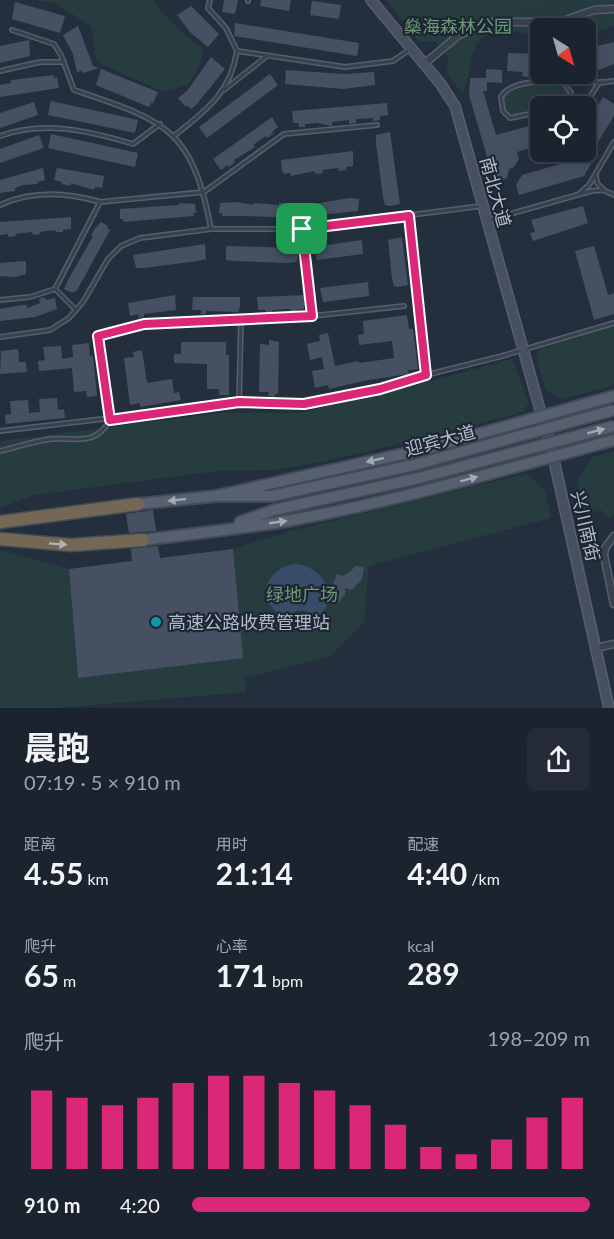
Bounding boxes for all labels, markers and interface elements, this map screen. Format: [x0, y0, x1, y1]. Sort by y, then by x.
park label: 燊海森林公园 [404, 15, 512, 37]
north arrow [530, 18, 596, 84]
map controls [530, 18, 596, 162]
button: locate [530, 96, 596, 162]
street label: 南北大道 [476, 154, 516, 230]
pin [276, 203, 327, 254]
icon: arrive [285, 212, 318, 245]
street label: 迎宾大道 [402, 420, 478, 460]
one-way arrow [587, 426, 605, 435]
one-way arrow [365, 456, 384, 465]
one-way arrow [460, 474, 478, 483]
street label: 兴川南街 [567, 488, 605, 564]
one-way arrow [167, 495, 186, 505]
one-way arrow [269, 517, 288, 526]
one-way arrow [49, 539, 68, 549]
park label: 绿地广场 [266, 583, 338, 605]
place label: 高速公路收费管理站 [168, 611, 330, 633]
marker: 高速公路收费管理站 [149, 615, 163, 629]
text: 晨跑 [24, 727, 90, 767]
button: share [527, 728, 590, 791]
text: 07:19 · 5 × 910 m [24, 770, 181, 794]
text: 距离 [24, 834, 56, 853]
text: 用时 [216, 834, 248, 853]
text: 配速 [407, 834, 439, 853]
text: 4.55 [24, 855, 83, 891]
text: 21:14 [216, 855, 293, 891]
text: 4:40 [407, 855, 467, 891]
text: km [83, 869, 109, 888]
text: /km [467, 869, 500, 888]
text: 爬升 [24, 936, 56, 955]
text: 心率 [216, 936, 248, 955]
text: kcal [407, 936, 434, 955]
text: 289 [407, 955, 460, 991]
text: 65 [24, 957, 59, 993]
text: 171 [216, 957, 268, 993]
text: m [59, 971, 76, 990]
text: bpm [268, 971, 303, 990]
text: 198–209 m [487, 1026, 590, 1050]
text: 爬升 [24, 1029, 64, 1053]
text: 910 m [24, 1193, 80, 1217]
text: 4:20 [120, 1193, 160, 1217]

